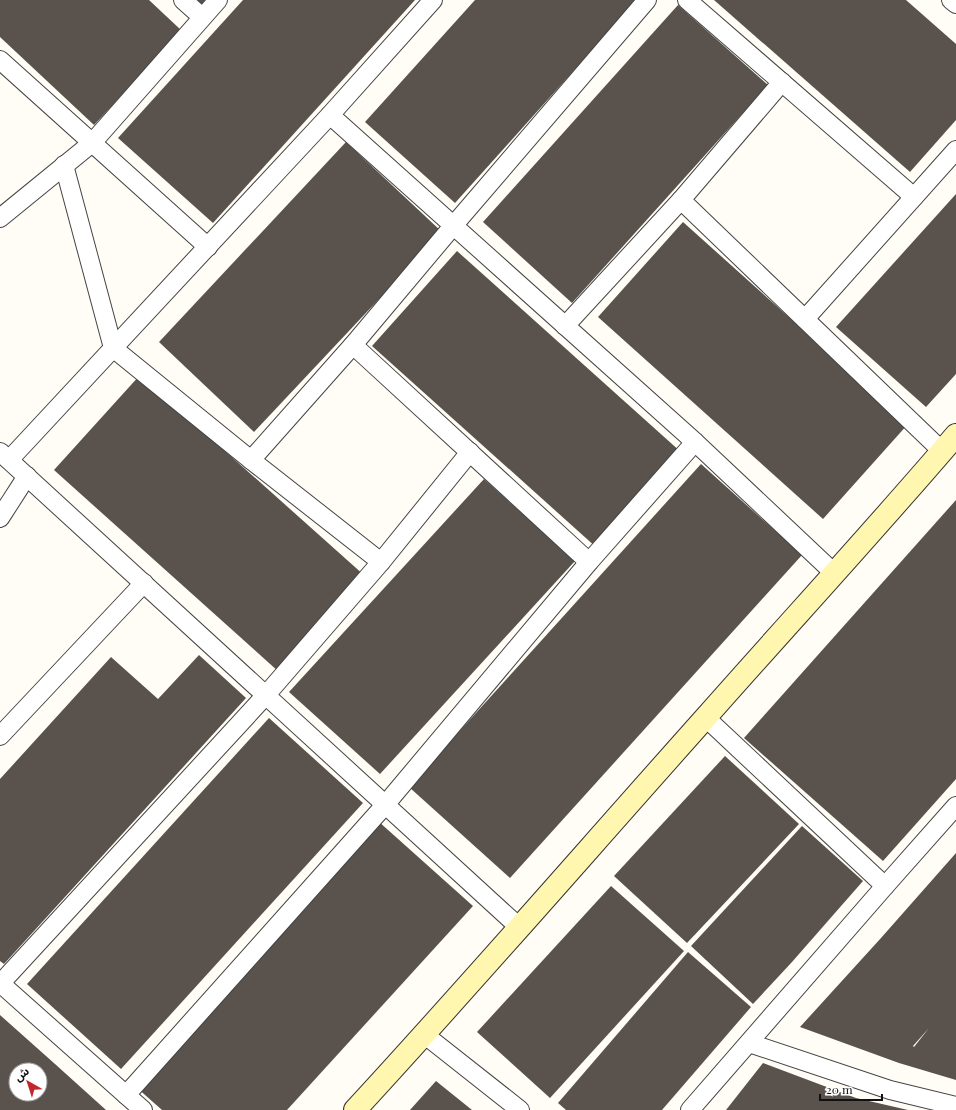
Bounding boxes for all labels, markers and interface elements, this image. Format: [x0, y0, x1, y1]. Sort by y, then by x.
north arrow [8, 1062, 48, 1102]
text: ش [11, 1063, 32, 1084]
scale bar [820, 1076, 882, 1102]
text: 20 m [826, 1081, 853, 1097]

